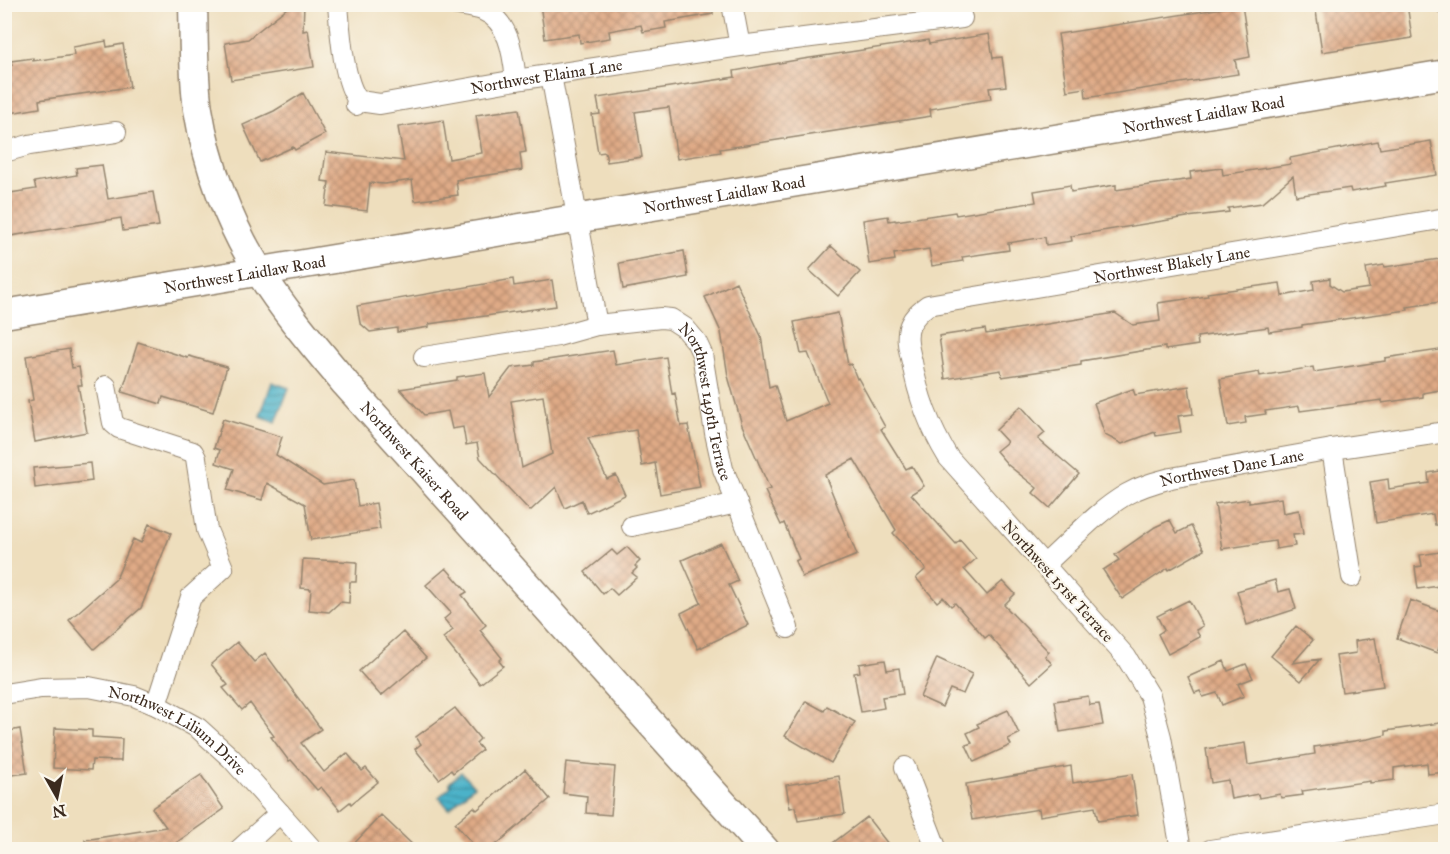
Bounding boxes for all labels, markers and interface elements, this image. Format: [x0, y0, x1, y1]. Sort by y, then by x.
street label: Northwest Elaina Lane [469, 54, 624, 97]
street label: Northwest Laidlaw Road [1121, 92, 1286, 137]
street label: Northwest Laidlaw Road [642, 171, 806, 217]
street label: Northwest Blakely Lane [1092, 242, 1252, 287]
street label: Northwest Laidlaw Road [162, 251, 327, 297]
street label: Northwest 149th Terrace [675, 319, 736, 484]
street label: Northwest Kaiser Road [357, 398, 473, 524]
street label: Northwest Dane Lane [1158, 445, 1305, 490]
street label: Northwest 151st Terrace [998, 516, 1118, 646]
street label: Northwest Lilium Drive [107, 682, 251, 779]
north arrow [27, 767, 87, 827]
text: N [51, 801, 67, 822]

